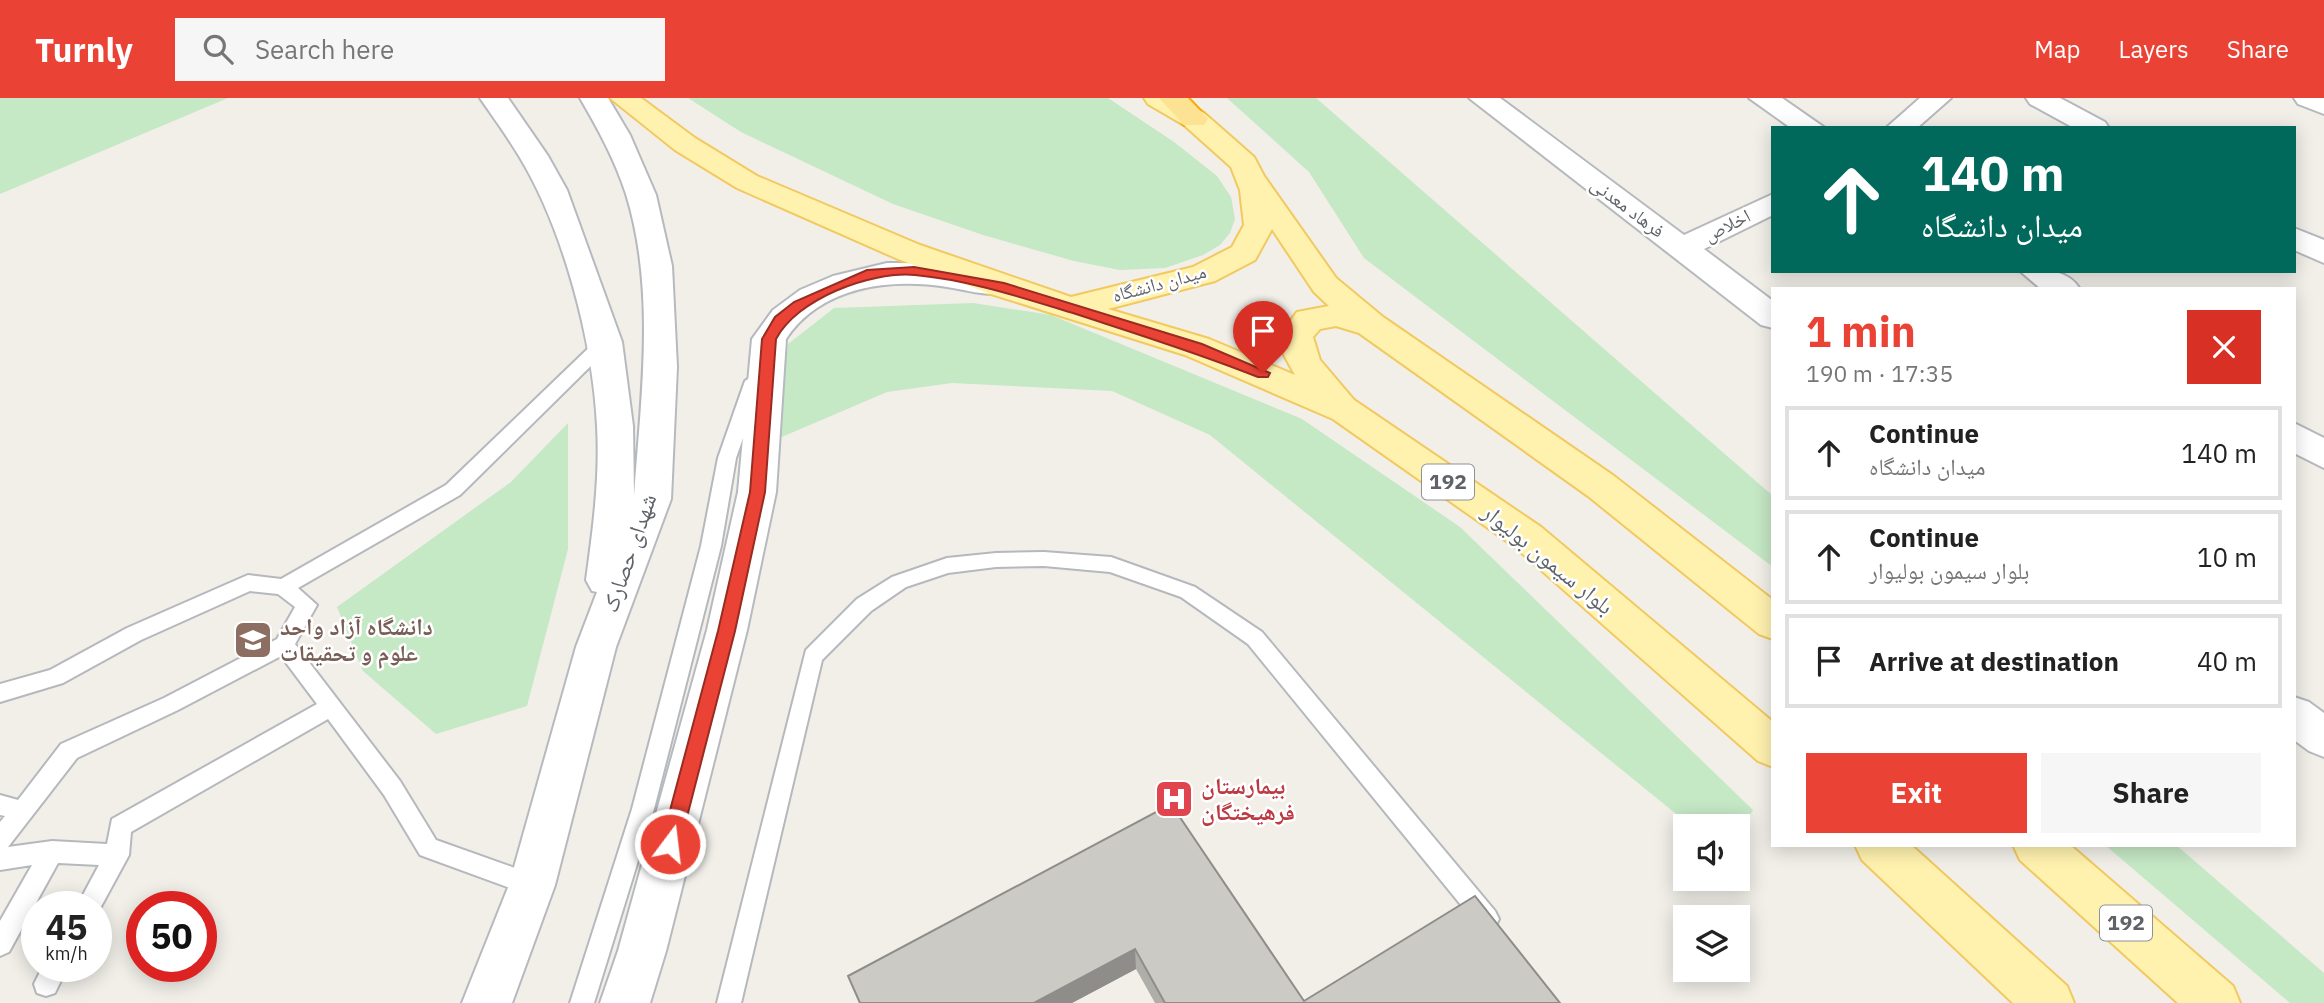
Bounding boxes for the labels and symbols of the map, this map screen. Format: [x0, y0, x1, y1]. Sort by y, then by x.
street label: فرهاد معدنی [1586, 171, 1670, 243]
street label: اخلاص [1700, 203, 1754, 247]
street label: میدان دانشگاه [1109, 259, 1209, 307]
pin [1233, 301, 1293, 373]
road number: 192 [1422, 464, 1474, 500]
street label: شهدای حصارک [594, 489, 662, 616]
street label: بلوار سیمون بولیوار [1476, 495, 1620, 620]
place label: دانشگاه آزاد واحد علوم و تحقیقات [280, 611, 433, 669]
school or university icon: دانشگاه آزاد واحد علوم و تحقیقات [232, 619, 274, 661]
place label: بیمارستان فرهیختگان [1201, 770, 1295, 826]
hospital icon: بیمارستان فرهیختگان [1153, 778, 1195, 820]
position arrow [633, 807, 707, 881]
speed limit sign: 50 [126, 891, 217, 982]
road number: 192 [2100, 906, 2152, 940]

